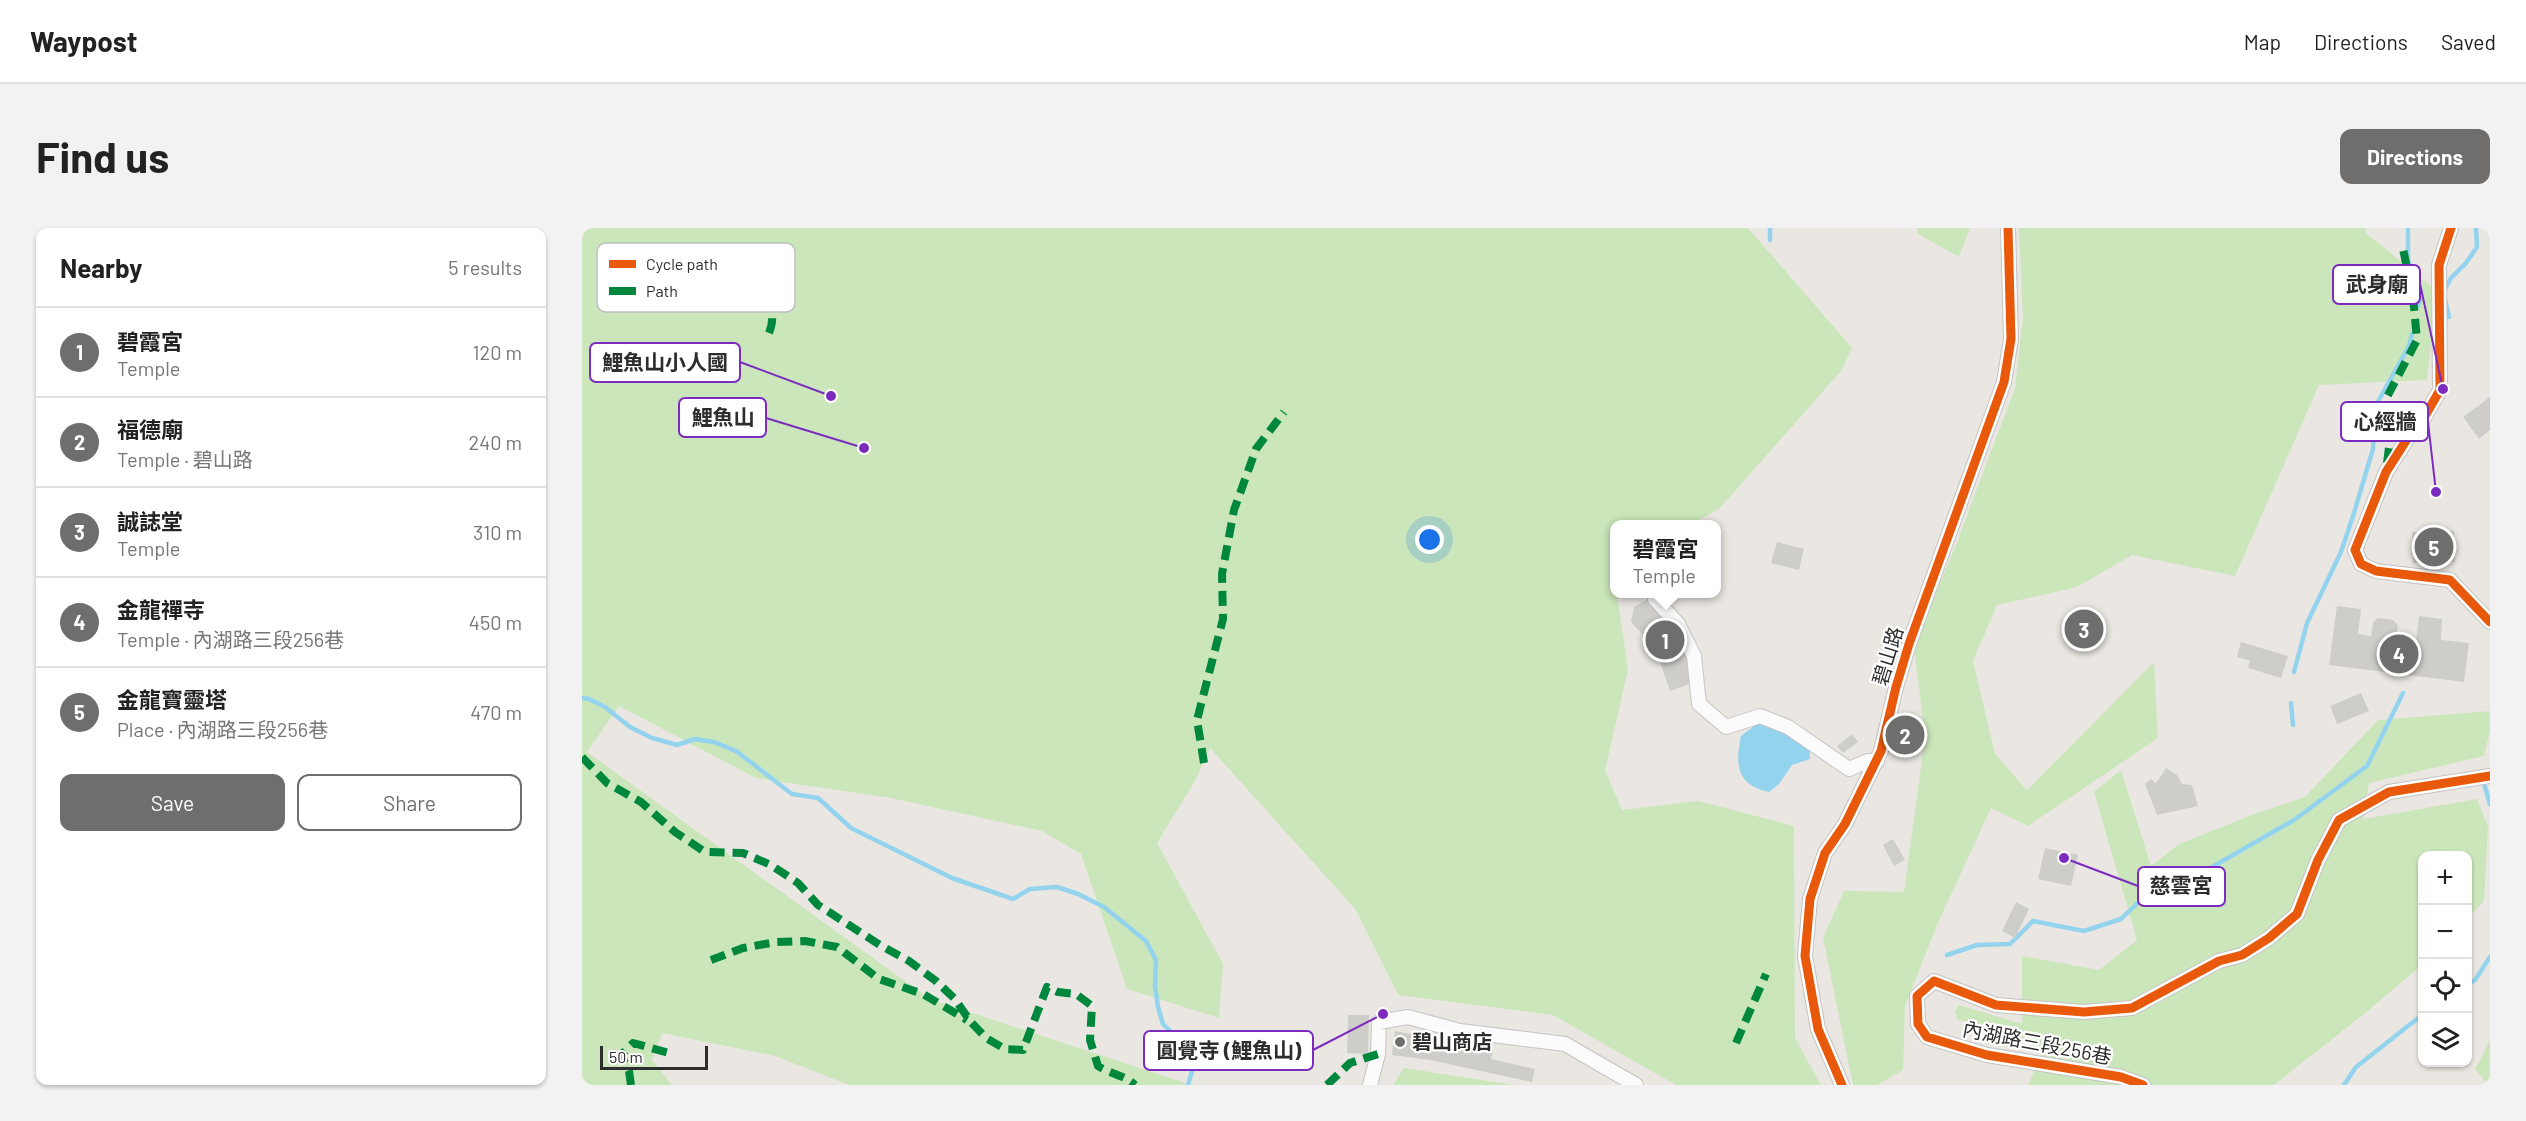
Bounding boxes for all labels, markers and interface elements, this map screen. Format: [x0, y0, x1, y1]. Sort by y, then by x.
text: Waypost [30, 24, 137, 58]
text: Map [2244, 29, 2281, 54]
text: Directions [2314, 29, 2408, 54]
text: Saved [2441, 29, 2496, 54]
button: Directions [2340, 129, 2490, 184]
text: Find us [36, 131, 169, 181]
legend [597, 243, 795, 312]
text: Nearby [60, 252, 142, 283]
text: Cycle path [646, 254, 718, 273]
text: 5 results [448, 255, 522, 279]
callout: 武身廟 [2333, 265, 2420, 304]
text: 武身廟 [2346, 271, 2409, 296]
text: Path [646, 281, 678, 300]
text: 碧霞宮 [117, 328, 183, 354]
text: 1 [76, 340, 83, 364]
text: 120 m [472, 340, 522, 364]
callout: 鯉魚山小人國 [590, 343, 740, 382]
text: 鯉魚山小人國 [602, 349, 728, 374]
text: Temple [117, 356, 180, 380]
callout: 鯉魚山 [679, 398, 766, 437]
callout: 心經牆 [2341, 402, 2428, 441]
text: 鯉魚山 [692, 404, 755, 429]
text: 心經牆 [2354, 408, 2417, 433]
text: 福德廟 [117, 416, 183, 442]
text: 2 [74, 430, 85, 454]
text: 240 m [468, 430, 522, 454]
text: Temple · 碧山路 [117, 447, 253, 471]
text: 誠誌堂 [117, 508, 183, 534]
text: 3 [74, 520, 85, 544]
text: 310 m [473, 520, 522, 544]
popup [1610, 520, 1721, 598]
pin: 5 [2414, 524, 2454, 570]
your location [1415, 525, 1444, 554]
text: 碧霞宮 [1632, 535, 1699, 561]
text: Temple [117, 536, 180, 560]
text: Temple [1632, 563, 1696, 587]
text: 金龍禪寺 [117, 596, 205, 622]
pin: 3 [2064, 606, 2104, 652]
text: 4 [73, 610, 86, 634]
text: 450 m [469, 610, 522, 634]
pin: 1 [1646, 618, 1684, 662]
street label: 碧山路 [1867, 624, 1907, 688]
text: Temple · 內湖路三段256巷 [117, 627, 344, 651]
pin: 4 [2380, 632, 2418, 676]
text: 金龍寶靈塔 [117, 686, 227, 712]
text: 5 [74, 700, 85, 724]
text: 470 m [470, 700, 522, 724]
pin: 2 [1886, 712, 1924, 758]
text: Place · 內湖路三段256巷 [117, 717, 328, 741]
button: Save [60, 774, 285, 831]
button: Share [297, 774, 522, 831]
map controls [2418, 851, 2472, 1067]
button: + [2418, 851, 2472, 905]
callout: 慈雲宮 [2138, 867, 2225, 906]
text: 慈雲宮 [2150, 872, 2213, 897]
button: − [2418, 905, 2472, 959]
button: locate [2418, 959, 2472, 1013]
button: layers [2418, 1013, 2472, 1067]
street label: 內湖路三段256巷 [1961, 1016, 2114, 1068]
place label: 碧山商店 [1412, 1029, 1492, 1053]
callout: 圓覺寺 (鯉魚山) [1144, 1031, 1313, 1070]
marker: 碧山商店 [1393, 1035, 1407, 1049]
text: 圓覺寺 (鯉魚山) [1157, 1037, 1302, 1062]
scale bar [600, 1043, 708, 1070]
text: 50 m [609, 1047, 643, 1066]

